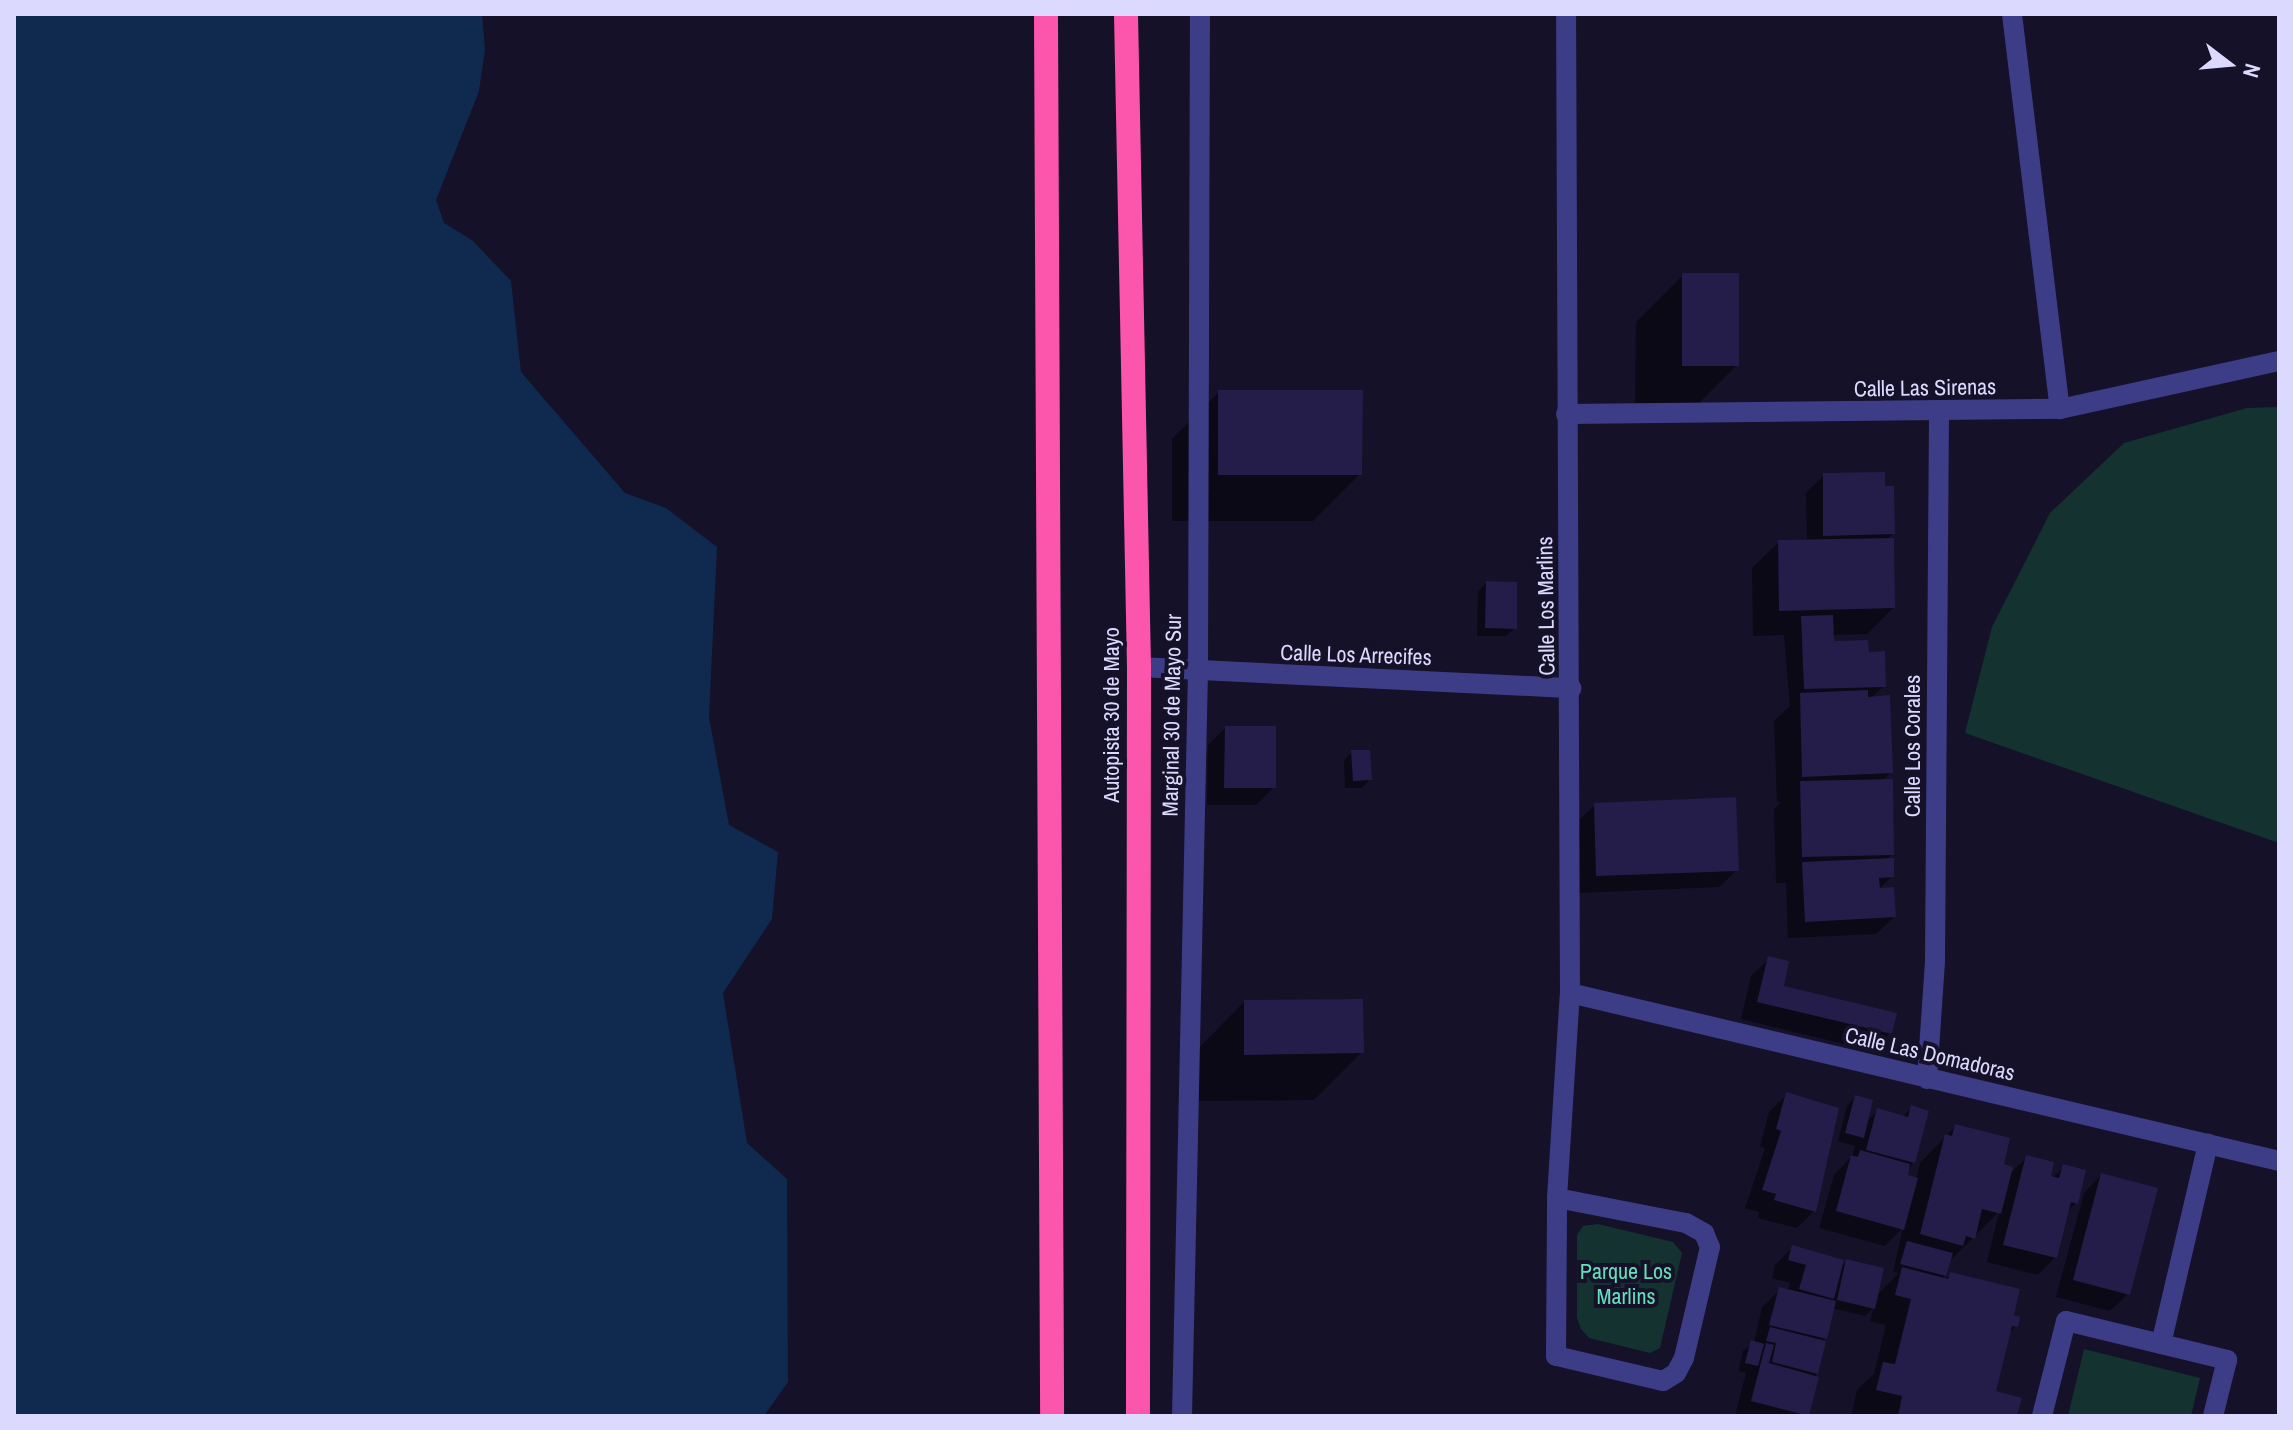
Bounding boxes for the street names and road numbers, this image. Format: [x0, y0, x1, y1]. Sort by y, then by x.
street label: Calle Las Sirenas [1854, 374, 1996, 402]
street label: Calle Los Marlins [1532, 536, 1560, 676]
street label: Marginal 30 de Mayo Sur [1157, 614, 1187, 816]
street label: Autopista 30 de Mayo [1099, 627, 1125, 803]
street label: Calle Los Arrecifes [1279, 639, 1433, 671]
street label: Calle Los Corales [1900, 675, 1926, 817]
street label: Calle Las Domadoras [1843, 1022, 2017, 1086]

